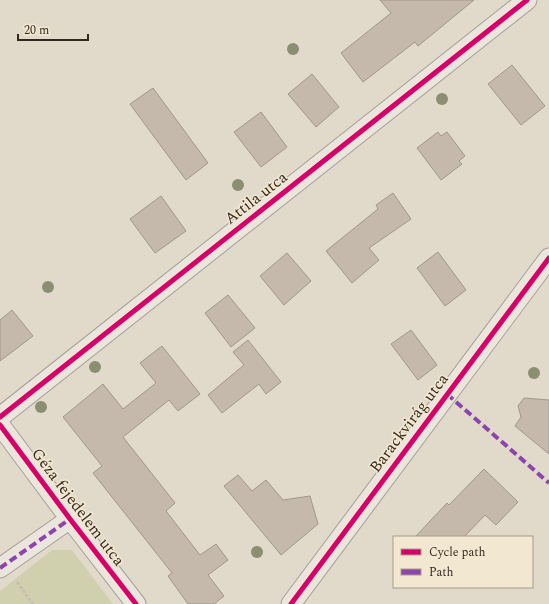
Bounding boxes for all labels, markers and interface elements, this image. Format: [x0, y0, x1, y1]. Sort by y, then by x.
scale bar [18, 16, 88, 42]
text: 20 m [24, 21, 49, 40]
street label: Attila utca [219, 165, 293, 230]
street label: Barackvirág utca [364, 368, 455, 478]
street label: Géza fejedelem utca [26, 443, 131, 571]
legend [393, 536, 533, 588]
text: Cycle path [429, 543, 486, 562]
text: Path [429, 563, 454, 582]

